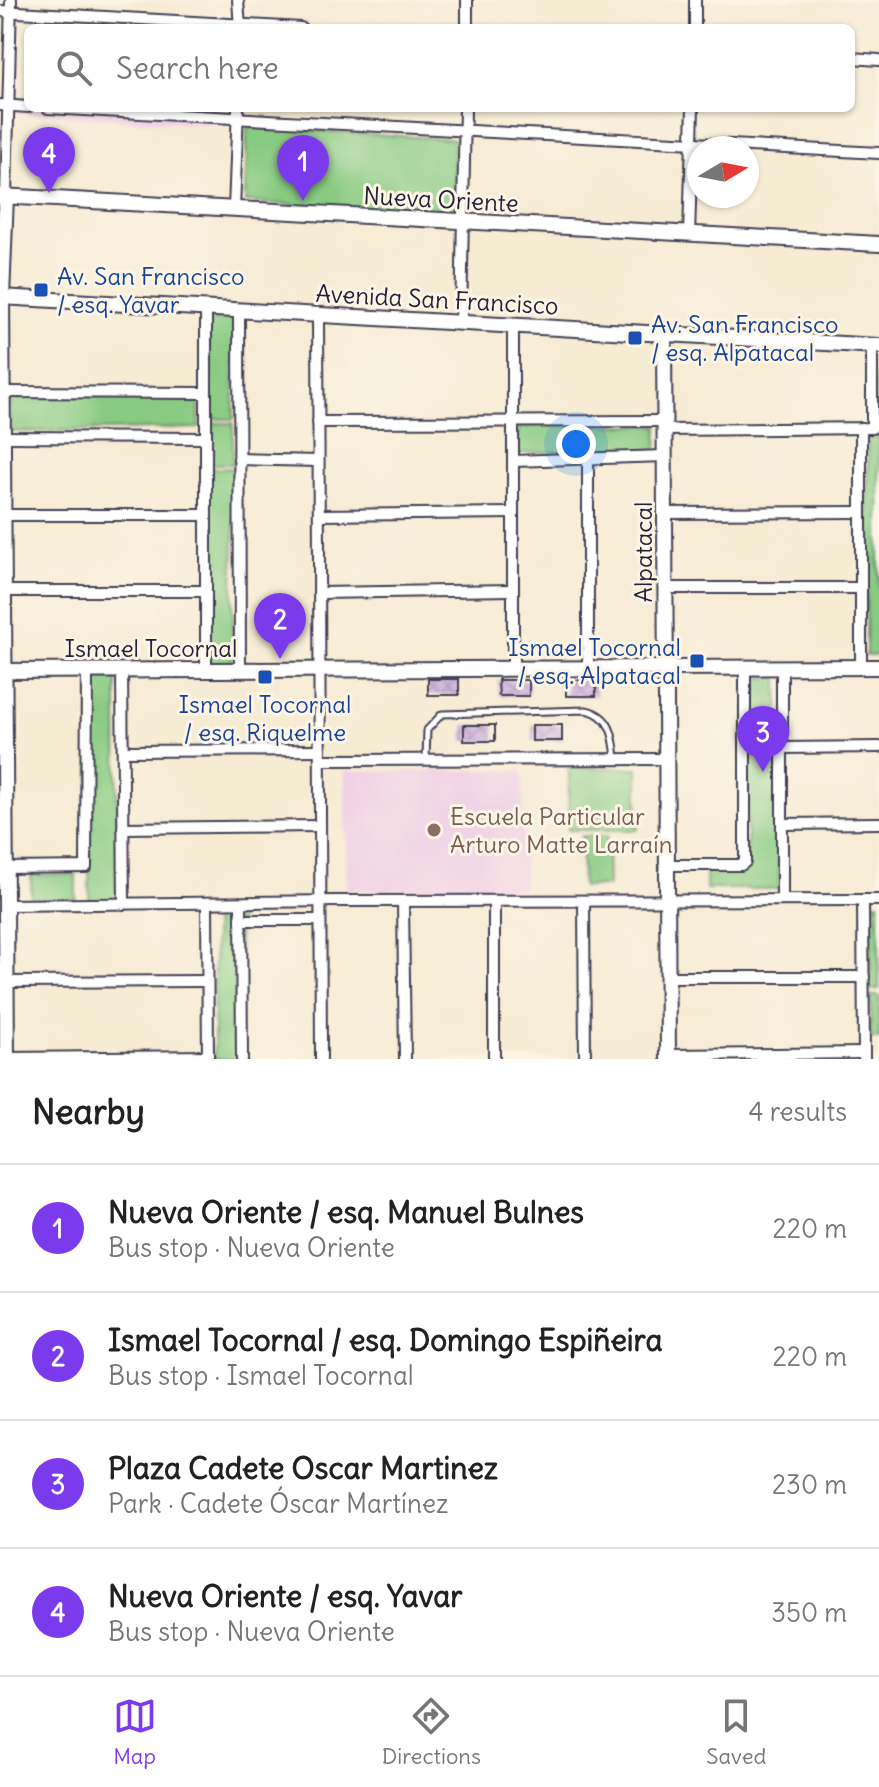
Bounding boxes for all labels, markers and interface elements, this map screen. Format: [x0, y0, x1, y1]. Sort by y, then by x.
search box [24, 24, 855, 112]
icon: search [52, 46, 96, 90]
text: Search here [116, 49, 279, 87]
pin: 4 [23, 127, 75, 193]
pin: 1 [277, 135, 329, 201]
north arrow [687, 136, 759, 208]
street label: Nueva Oriente [363, 180, 519, 218]
place label: Av. San Francisco / esq. Yavar [57, 261, 244, 319]
street label: Avenida San Francisco [315, 278, 559, 320]
marker: Av. San Francisco / esq. Yavar [32, 281, 50, 299]
place label: Av. San Francisco / esq. Alpatacal [651, 309, 838, 367]
marker: Av. San Francisco / esq. Alpatacal [626, 329, 644, 347]
your location [556, 424, 596, 464]
street label: Alpatacal [628, 502, 658, 602]
pin: 2 [254, 593, 306, 659]
place label: Ismael Tocornal / esq. Alpatacal [508, 632, 681, 690]
street label: Ismael Tocornal [65, 633, 237, 663]
marker: Ismael Tocornal / esq. Alpatacal [688, 652, 706, 670]
marker: Ismael Tocornal / esq. Riquelme [256, 668, 274, 686]
place label: Ismael Tocornal / esq. Riquelme [179, 689, 351, 747]
pin: 3 [737, 706, 789, 772]
place label: Escuela Particular Arturo Matte Larraín [450, 801, 673, 859]
marker: Escuela Particular Arturo Matte Larraín [425, 821, 443, 839]
text: Nearby [32, 1090, 145, 1133]
text: 4 results [749, 1095, 847, 1128]
text: Nueva Oriente / esq. Manuel Bulnes [108, 1193, 584, 1231]
text: 1 [53, 1212, 63, 1245]
text: 220 m [772, 1212, 847, 1245]
text: Bus stop · Nueva Oriente [108, 1231, 395, 1264]
text: Ismael Tocornal / esq. Domingo Espiñeira [108, 1321, 663, 1359]
text: 2 [51, 1340, 65, 1373]
text: 220 m [772, 1340, 847, 1373]
text: Bus stop · Ismael Tocornal [108, 1359, 414, 1392]
text: Plaza Cadete Oscar Martinez [108, 1449, 498, 1487]
text: 3 [51, 1468, 65, 1501]
text: 230 m [772, 1468, 847, 1501]
text: Park · Cadete Óscar Martínez [108, 1487, 448, 1520]
text: Nueva Oriente / esq. Yavar [108, 1577, 463, 1615]
text: 4 [50, 1596, 66, 1629]
text: 350 m [771, 1596, 847, 1629]
text: Bus stop · Nueva Oriente [108, 1615, 395, 1648]
tab: Map [113, 1694, 157, 1770]
tab: Directions [382, 1694, 481, 1770]
tab: Saved [706, 1694, 766, 1770]

